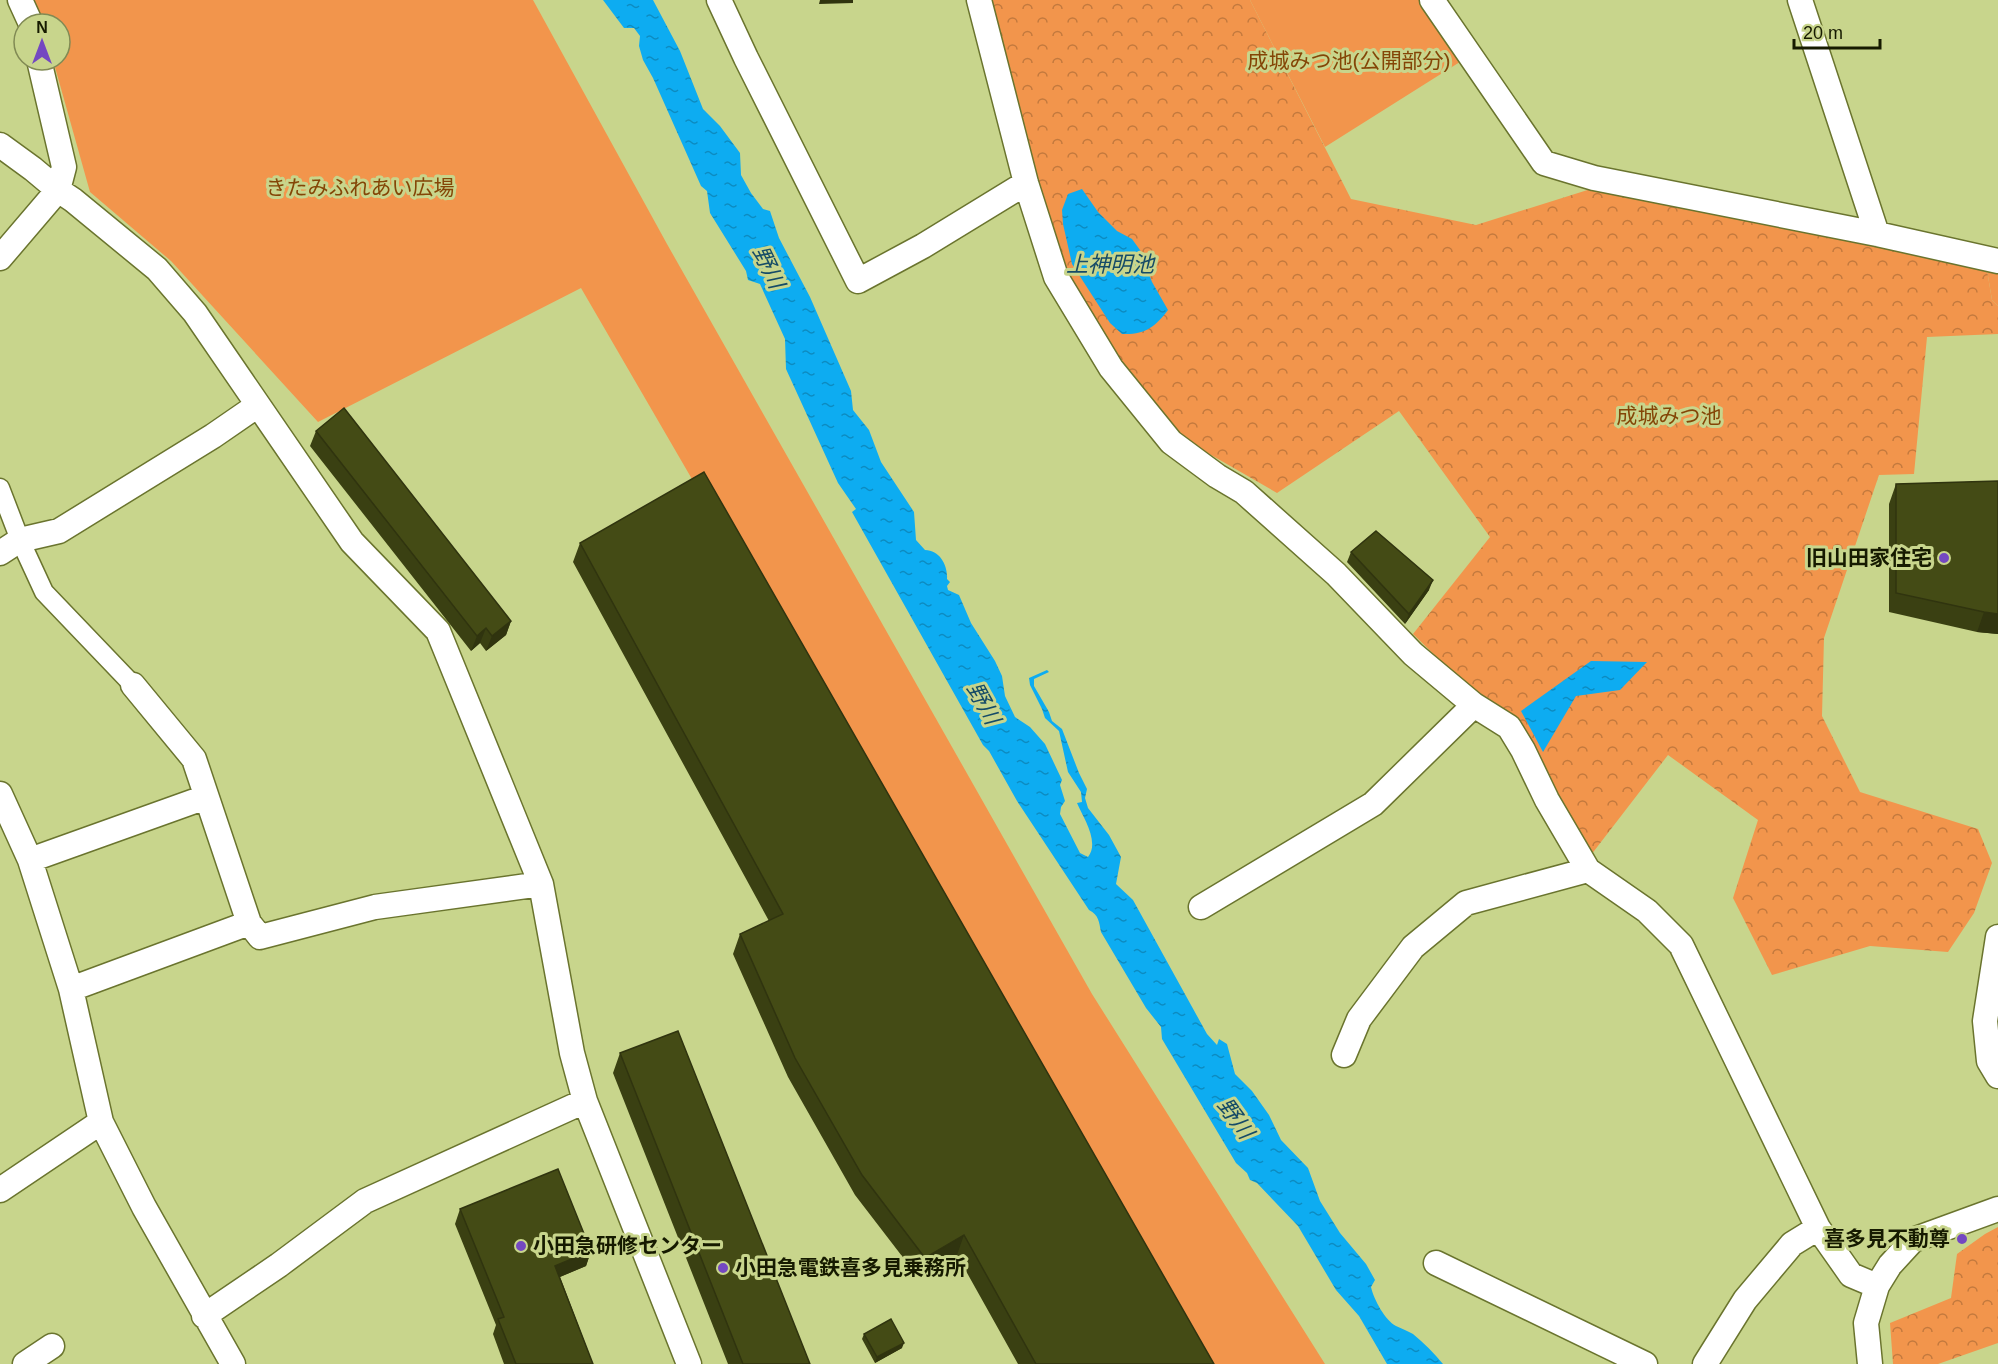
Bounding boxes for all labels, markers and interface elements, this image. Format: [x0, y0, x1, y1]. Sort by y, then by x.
north arrow [12, 12, 72, 72]
scale bar [1794, 12, 1880, 50]
text: N [36, 19, 48, 36]
text: 20 m [1803, 23, 1843, 43]
park label: 成城みつ池(公開部分) [1248, 49, 1451, 72]
park label: きたみふれあい広場 [266, 176, 455, 199]
water label: 野川 [748, 242, 790, 294]
water label: 上神明池 [1066, 252, 1156, 277]
park label: 成城みつ池 [1617, 404, 1722, 427]
place label: 旧山田家住宅 [1806, 546, 1932, 569]
marker: 旧山田家住宅 [1937, 551, 1951, 565]
water label: 野川 [962, 678, 1006, 730]
water label: 野川 [1213, 1093, 1260, 1145]
place label: 喜多見不動尊 [1824, 1227, 1950, 1250]
marker: 喜多見不動尊 [1955, 1232, 1969, 1246]
place label: 小田急研修センター [533, 1234, 722, 1257]
marker: 小田急研修センター [514, 1239, 528, 1253]
place label: 小田急電鉄喜多見乗務所 [735, 1256, 966, 1279]
marker: 小田急電鉄喜多見乗務所 [716, 1261, 730, 1275]

